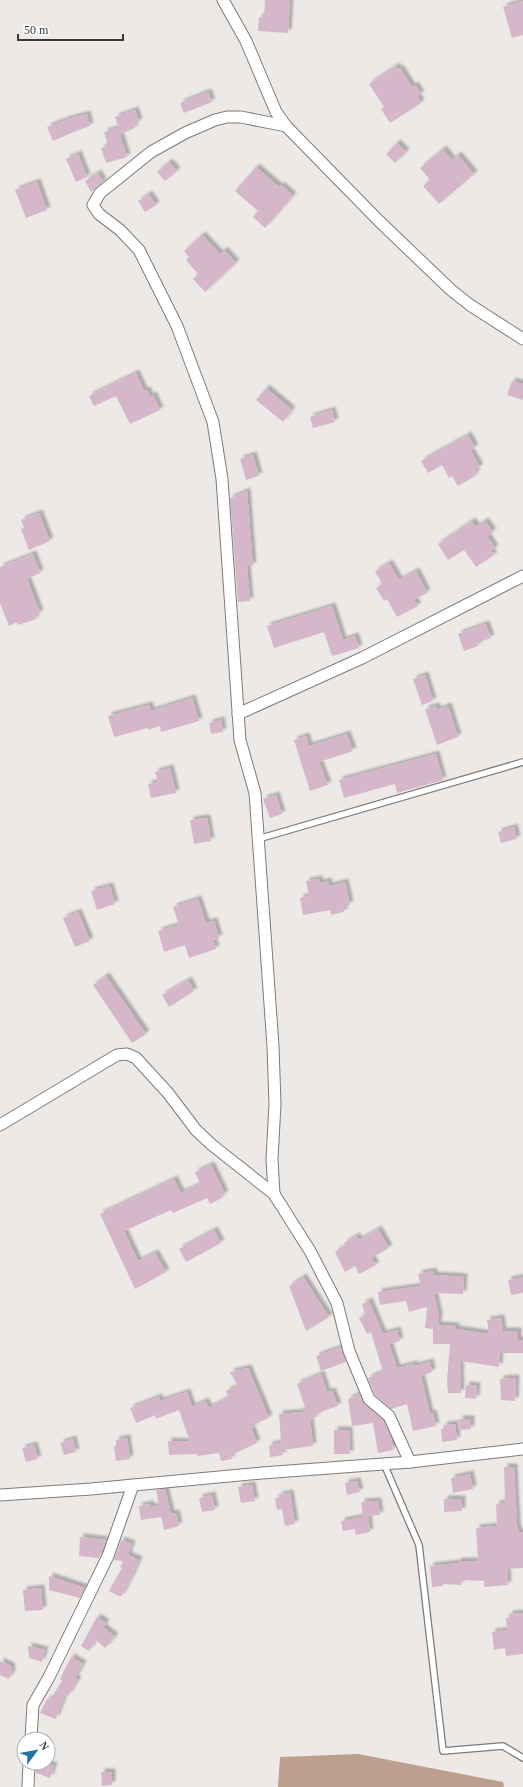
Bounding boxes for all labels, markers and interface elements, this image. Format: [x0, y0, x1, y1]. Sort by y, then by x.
scale bar [18, 16, 123, 42]
text: 50 m [24, 23, 49, 37]
north arrow [16, 1731, 56, 1771]
text: N [37, 1739, 52, 1752]

